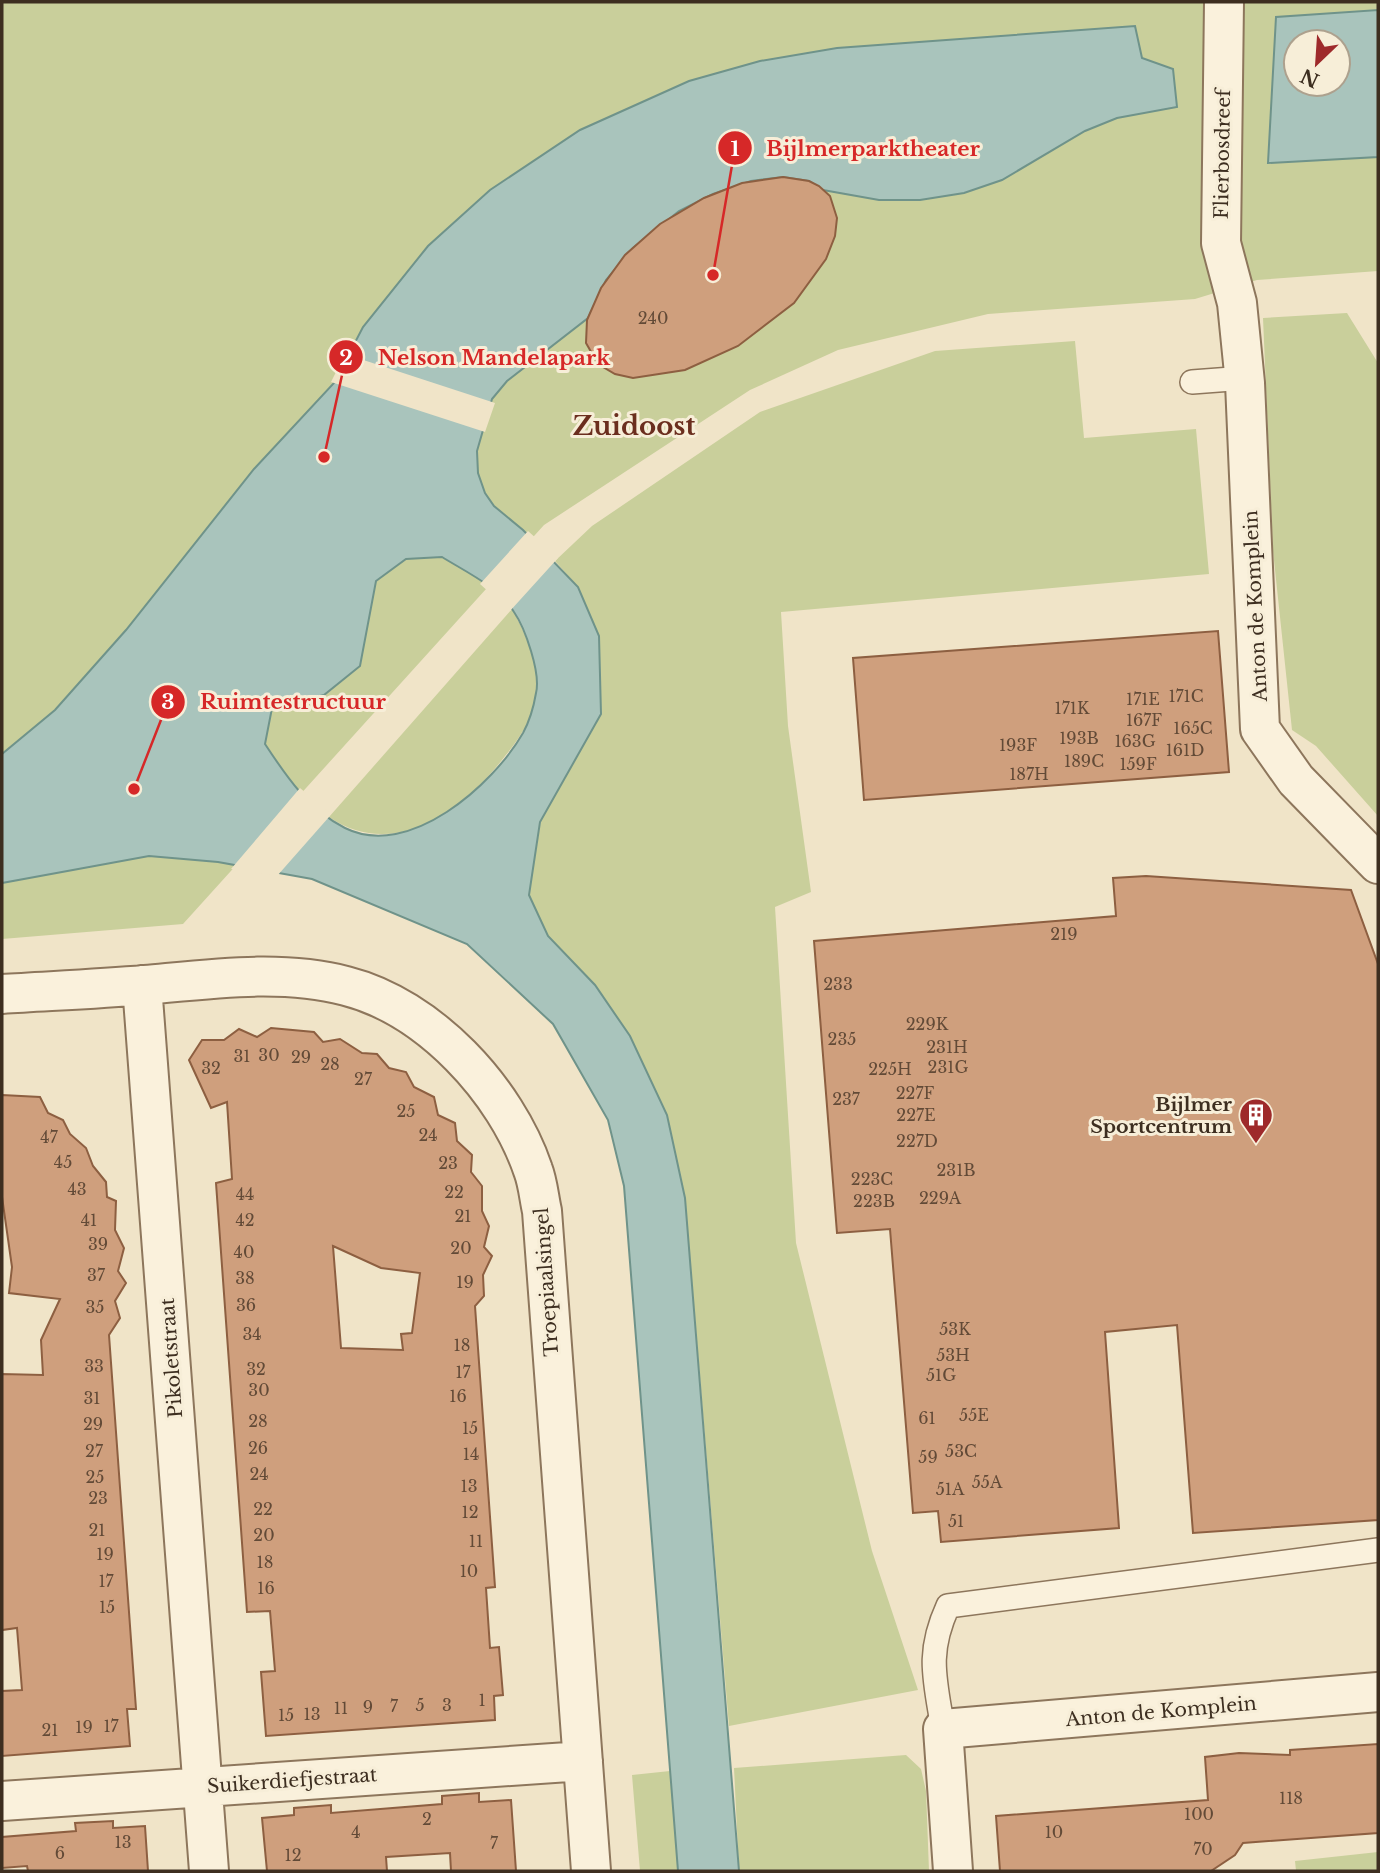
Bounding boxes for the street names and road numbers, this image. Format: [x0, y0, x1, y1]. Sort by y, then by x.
street label: Flierbosdreef [1210, 87, 1235, 219]
street label: Anton de Komplein [1239, 510, 1272, 703]
street label: Troepiaalsingel [530, 1207, 563, 1357]
street label: Pikoletstraat [156, 1296, 187, 1419]
street label: Anton de Komplein [1064, 1692, 1258, 1731]
street label: Suikerdiefjestraat [206, 1763, 379, 1798]

